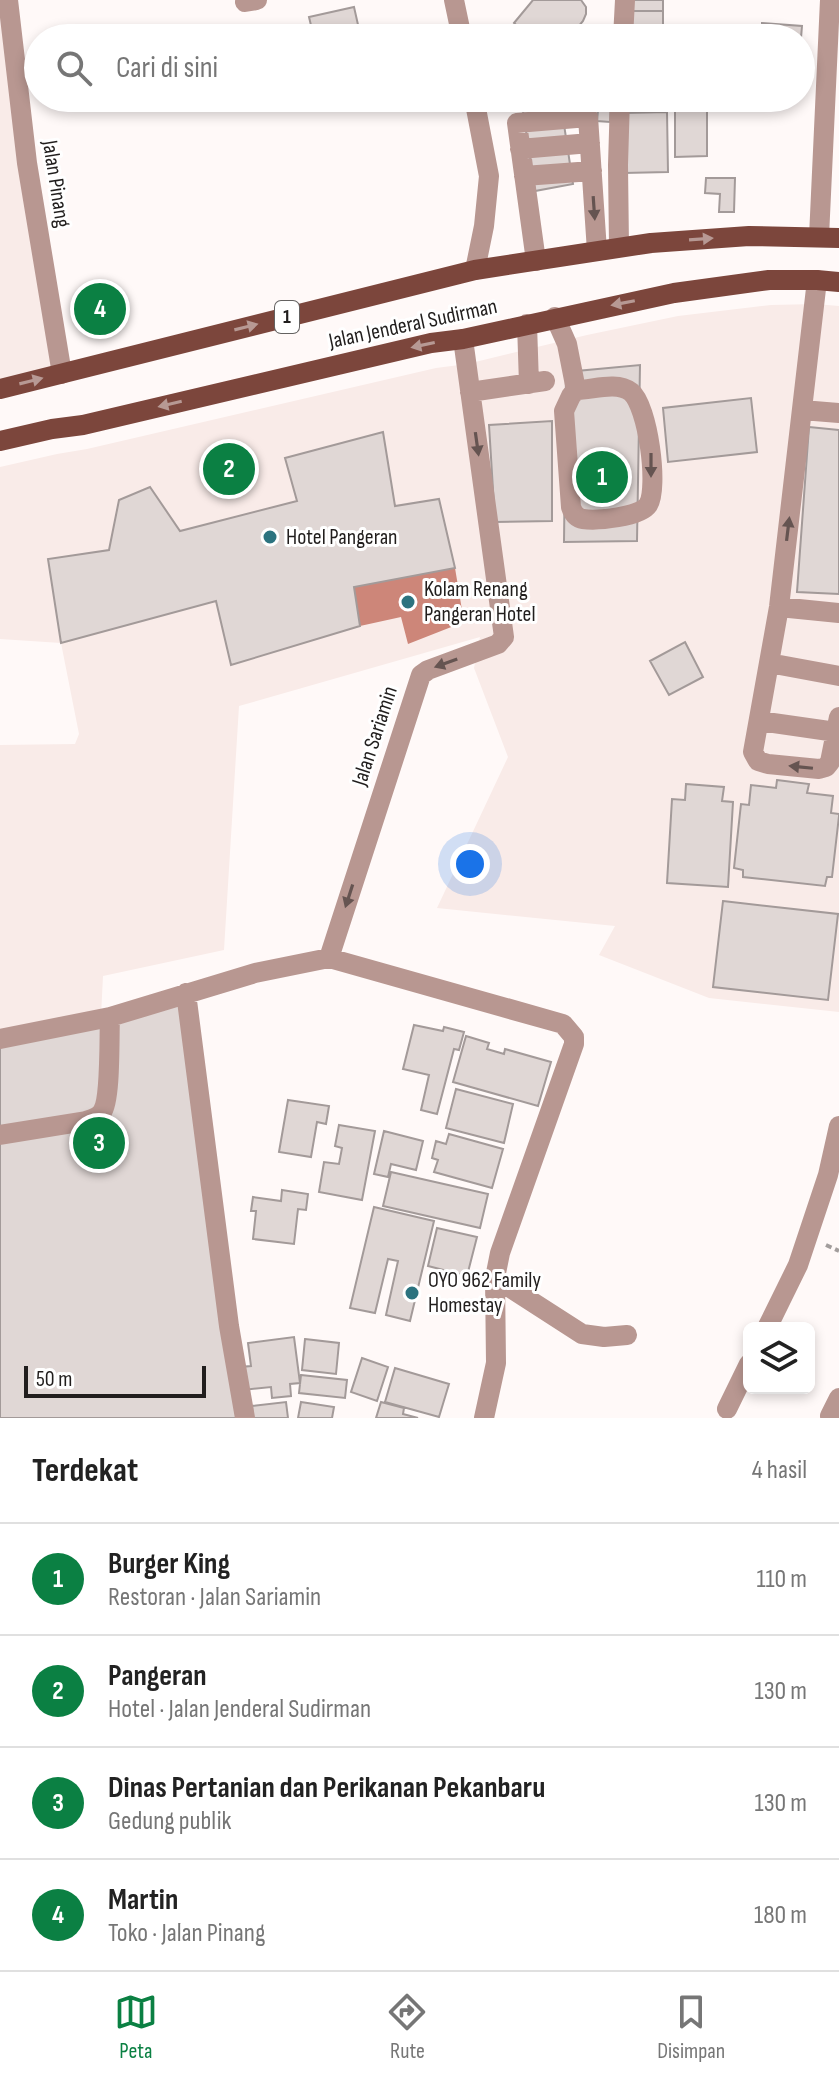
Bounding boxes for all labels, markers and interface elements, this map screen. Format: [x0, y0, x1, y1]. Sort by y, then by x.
search box [24, 24, 815, 112]
icon: search [52, 46, 96, 90]
text: Cari di sini [116, 50, 218, 86]
street label: Jalan Pinang [36, 137, 76, 230]
one-way arrow [588, 196, 601, 221]
one-way arrow [689, 232, 714, 245]
pin: 4 [74, 279, 126, 339]
street label: Jalan Jenderal Sudirman [325, 293, 500, 355]
one-way arrow [610, 298, 635, 310]
road number: 1 [275, 301, 299, 333]
one-way arrow [234, 321, 259, 333]
one-way arrow [411, 339, 436, 352]
one-way arrow [18, 375, 43, 387]
one-way arrow [157, 398, 182, 411]
one-way arrow [471, 431, 484, 456]
pin: 2 [203, 439, 255, 499]
pin: 1 [576, 447, 628, 507]
one-way arrow [645, 453, 657, 478]
one-way arrow [782, 516, 795, 541]
place label: Hotel Pangeran [286, 524, 398, 551]
marker: Hotel Pangeran [261, 528, 279, 546]
place label: Kolam Renang Pangeran Hotel [424, 576, 536, 628]
marker: Kolam Renang Pangeran Hotel [399, 593, 417, 611]
one-way arrow [434, 657, 458, 670]
street label: Jalan Sariamin [346, 683, 404, 790]
one-way arrow [788, 761, 813, 774]
your location [450, 844, 490, 884]
one-way arrow [342, 884, 355, 908]
pin: 3 [73, 1113, 125, 1173]
place label: OYO 962 Family Homestay [428, 1267, 541, 1319]
marker: OYO 962 Family Homestay [403, 1284, 421, 1302]
map controls [743, 1322, 815, 1394]
button: layers [743, 1322, 815, 1394]
scale bar [24, 1362, 206, 1398]
text: 50 m [36, 1366, 72, 1393]
text: Terdekat [32, 1450, 138, 1491]
text: 4 hasil [752, 1455, 807, 1486]
text: Burger King [108, 1546, 230, 1582]
text: 1 [53, 1564, 63, 1595]
text: 110 m [756, 1564, 807, 1595]
text: Restoran · Jalan Sariamin [108, 1582, 321, 1613]
text: Pangeran [108, 1658, 207, 1694]
text: 2 [52, 1676, 64, 1707]
text: 130 m [755, 1676, 807, 1707]
text: Hotel · Jalan Jenderal Sudirman [108, 1694, 371, 1725]
text: Dinas Pertanian dan Perikanan Pekanbaru [108, 1770, 545, 1806]
text: 3 [52, 1788, 64, 1819]
text: 130 m [755, 1788, 807, 1819]
text: Gedung publik [108, 1806, 231, 1837]
text: Martin [108, 1882, 178, 1918]
text: 4 [52, 1900, 64, 1931]
text: 180 m [754, 1900, 807, 1931]
text: Toko · Jalan Pinang [108, 1918, 265, 1949]
tab: Peta [114, 1990, 158, 2065]
tab: Rute [385, 1990, 429, 2065]
tab: Disimpan [657, 1990, 725, 2065]

